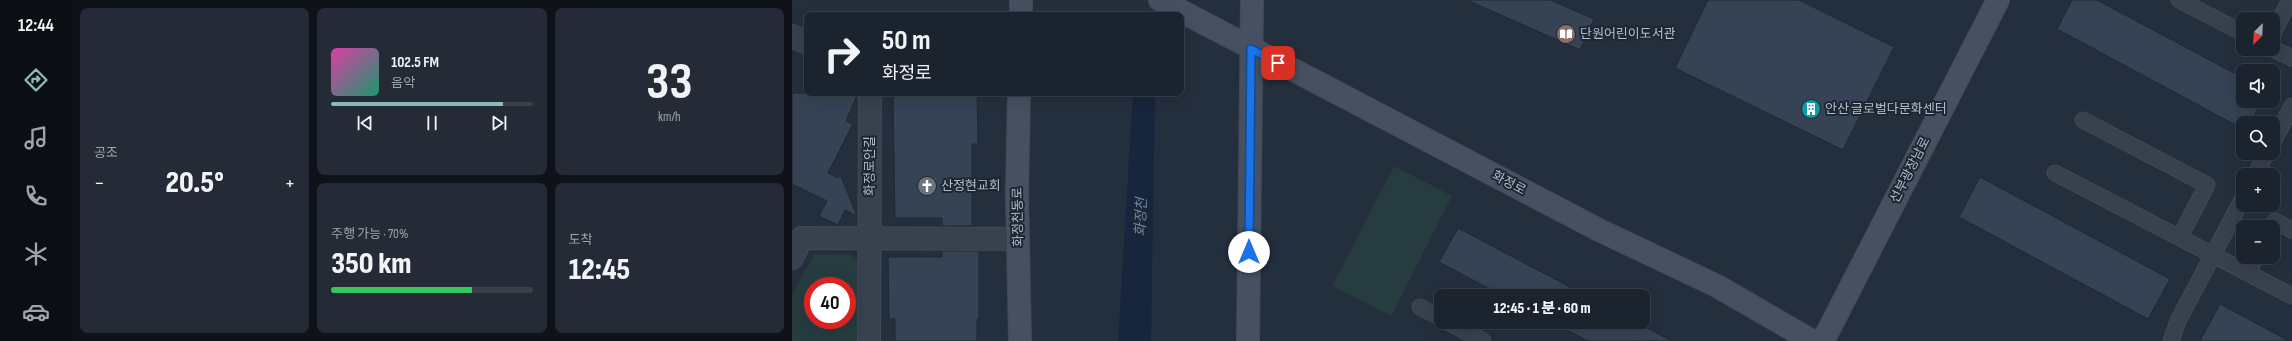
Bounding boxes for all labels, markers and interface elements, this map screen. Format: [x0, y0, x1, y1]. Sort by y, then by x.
north arrow [2236, 12, 2280, 56]
map controls [2236, 12, 2280, 264]
text: 12:44 [18, 15, 54, 36]
library icon: 단원어린이도서관 [1555, 23, 1577, 45]
text: 50 m [882, 24, 931, 57]
place label: 단원어린이도서관 [1580, 26, 1676, 42]
icon: right [816, 28, 868, 80]
pin [1261, 46, 1295, 80]
text: 33 [646, 51, 693, 114]
icon: arrive [1267, 52, 1289, 74]
text: 102.5 FM [391, 53, 439, 72]
text: 화정로 [882, 63, 932, 84]
button: sound [2236, 64, 2280, 108]
icon: directions [22, 66, 50, 94]
text: 음악 [391, 75, 415, 91]
building icon: 안산 글로벌다문화센터 [1800, 98, 1822, 120]
place label: 안산 글로벌다문화센터 [1825, 101, 1947, 117]
text: km/h [658, 109, 681, 125]
icon: previous [354, 112, 376, 134]
icon: pause [421, 112, 443, 134]
icon: next [488, 112, 510, 134]
button: search [2236, 116, 2280, 160]
icon: music [22, 124, 50, 152]
street label: 선부광장남로 [1887, 134, 1933, 206]
street label: 화정로안길 [862, 136, 878, 196]
text: 공조 [94, 145, 118, 161]
text: 20.5° [166, 165, 224, 201]
street label: 화정로 [1489, 168, 1529, 199]
button: + [2236, 168, 2280, 212]
text: − [94, 170, 105, 197]
text: + [285, 170, 295, 197]
church icon: 산정현교회 [916, 175, 938, 197]
place label: 산정현교회 [941, 178, 1001, 194]
icon: phone [22, 182, 50, 210]
street label: 화정천동로 [1009, 187, 1027, 247]
water label: 화정천 [1132, 196, 1150, 237]
button: − [2236, 220, 2280, 264]
text: 주행 가능 · 70% [331, 226, 408, 242]
position arrow [1228, 231, 1270, 273]
text: 도착 [569, 232, 593, 248]
icon: climate [22, 240, 50, 268]
text: 350 km [331, 246, 412, 282]
text: 12:45 [569, 252, 630, 288]
speed limit sign: 40 [804, 277, 856, 329]
icon: car [22, 298, 50, 326]
text: 12:45 · 1 분 · 60 m [1493, 299, 1591, 318]

